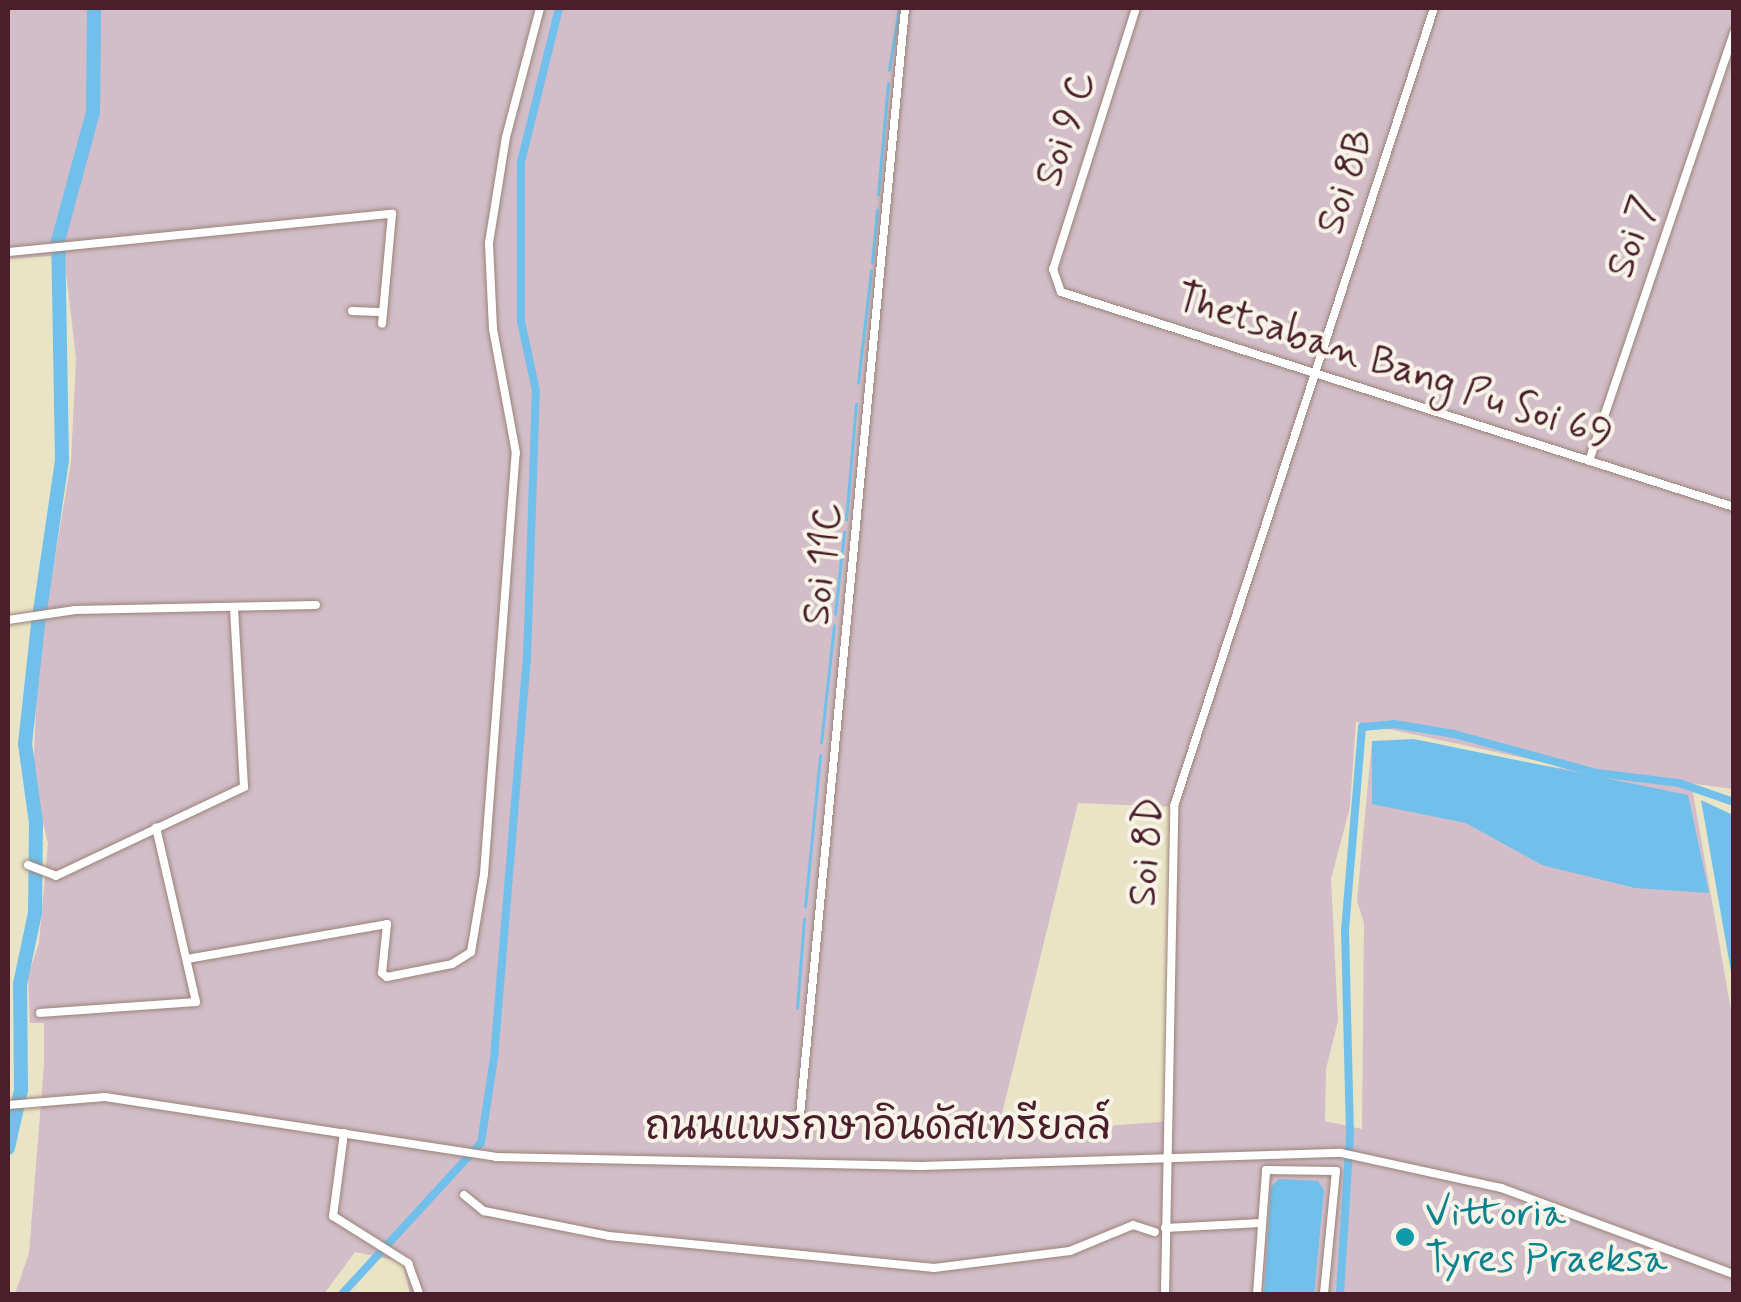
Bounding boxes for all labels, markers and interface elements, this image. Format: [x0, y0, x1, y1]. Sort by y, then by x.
street label: Soi 9 C [1025, 65, 1107, 193]
street label: Soi 8B [1307, 124, 1385, 240]
street label: Soi 7 [1597, 190, 1669, 284]
street label: Thetsaban Bang Pu Soi 69 [1168, 273, 1620, 461]
street label: Soi 11C [793, 500, 853, 628]
street label: Soi 8D [1119, 796, 1175, 908]
street label: ถนนแพรกษาอินดัสเทรียลล์ [645, 1104, 1111, 1152]
place label: Vittoria Tyres Praeksa [1425, 1190, 1666, 1284]
marker: Vittoria Tyres Praeksa [1394, 1226, 1416, 1248]

